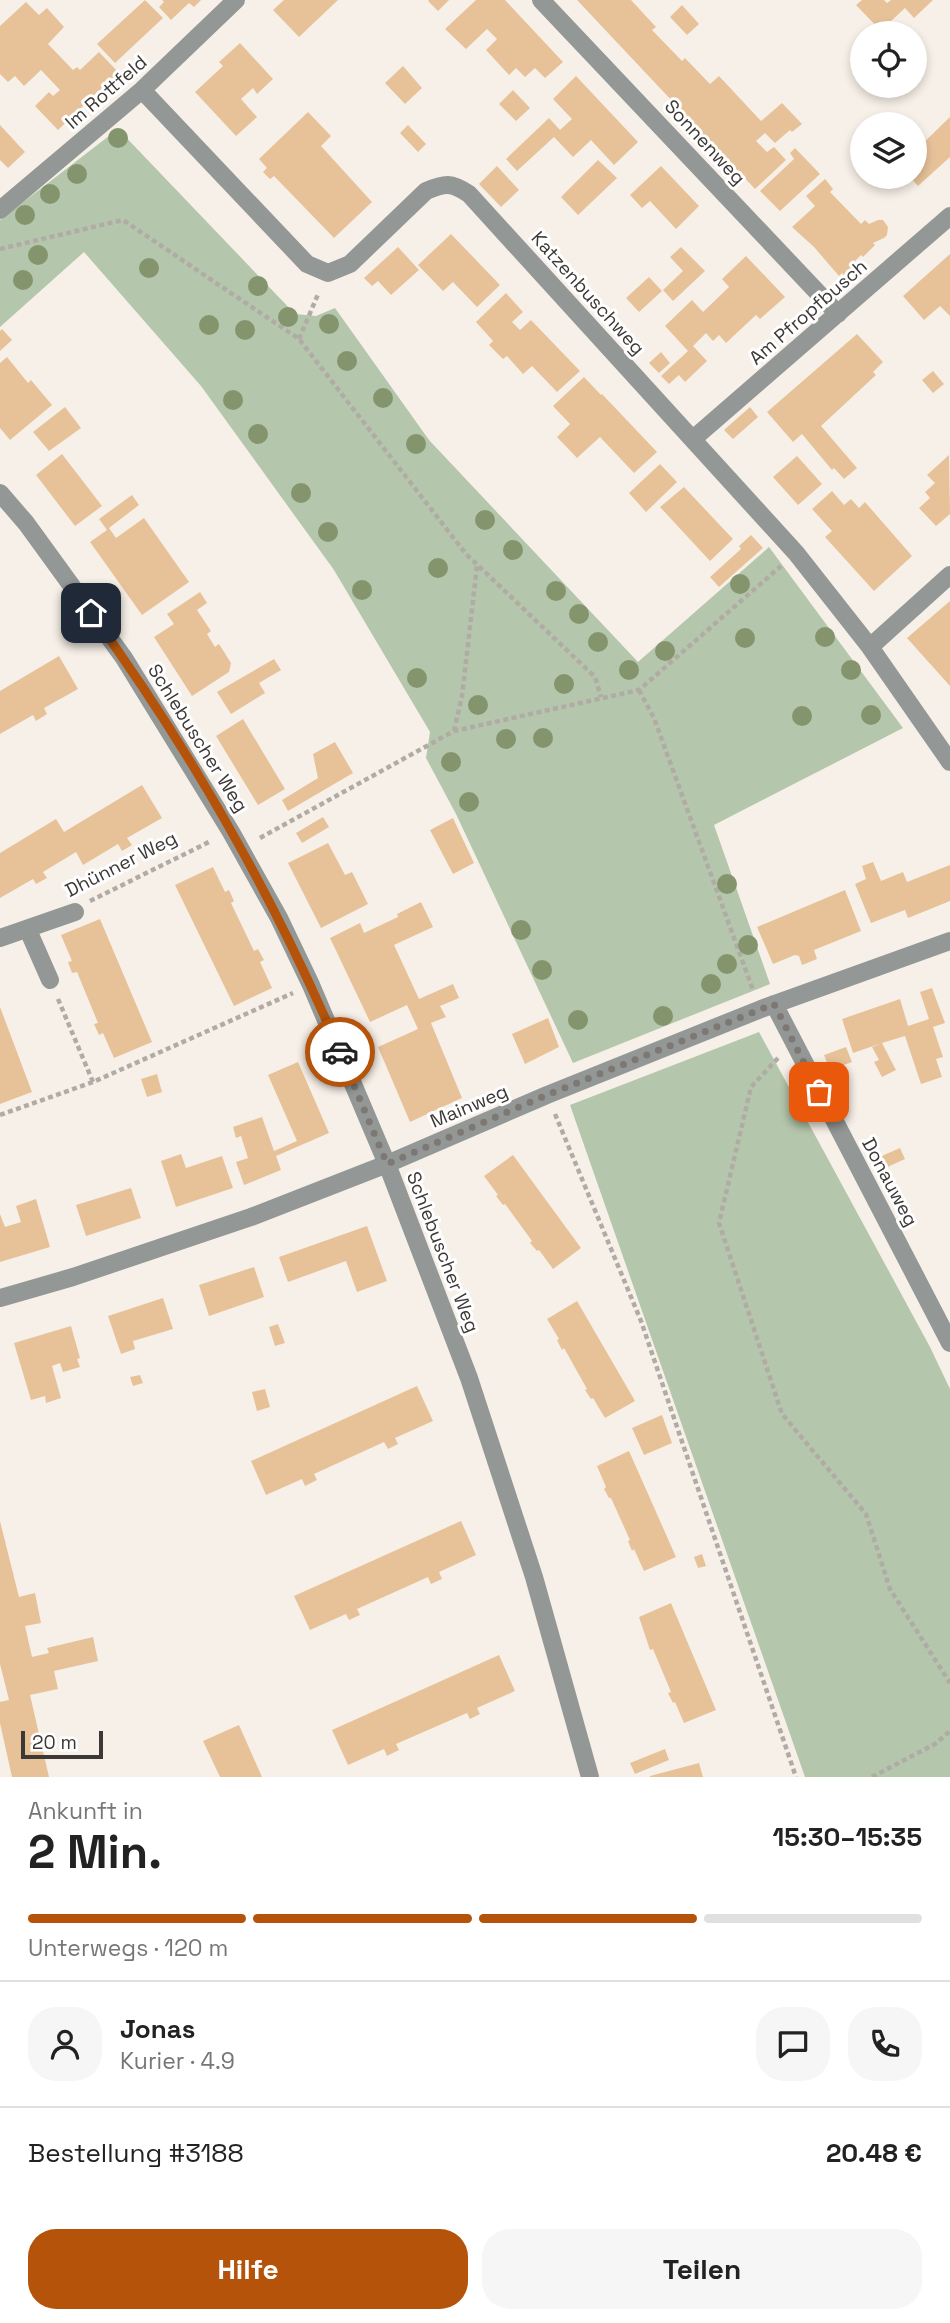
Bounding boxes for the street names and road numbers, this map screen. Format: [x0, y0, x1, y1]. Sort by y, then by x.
street label: Im Rottfeld [60, 50, 152, 134]
street label: Sonnenweg [659, 94, 751, 190]
street label: Katzenbuschweg [526, 226, 650, 360]
street label: Am Pfropfbusch [744, 254, 872, 370]
street label: Schlebuscher Weg [142, 659, 254, 817]
street label: Dhünner Weg [61, 825, 181, 903]
street label: Mainweg [426, 1078, 512, 1134]
street label: Donauweg [856, 1133, 924, 1231]
street label: Schlebuscher Weg [401, 1168, 485, 1336]

